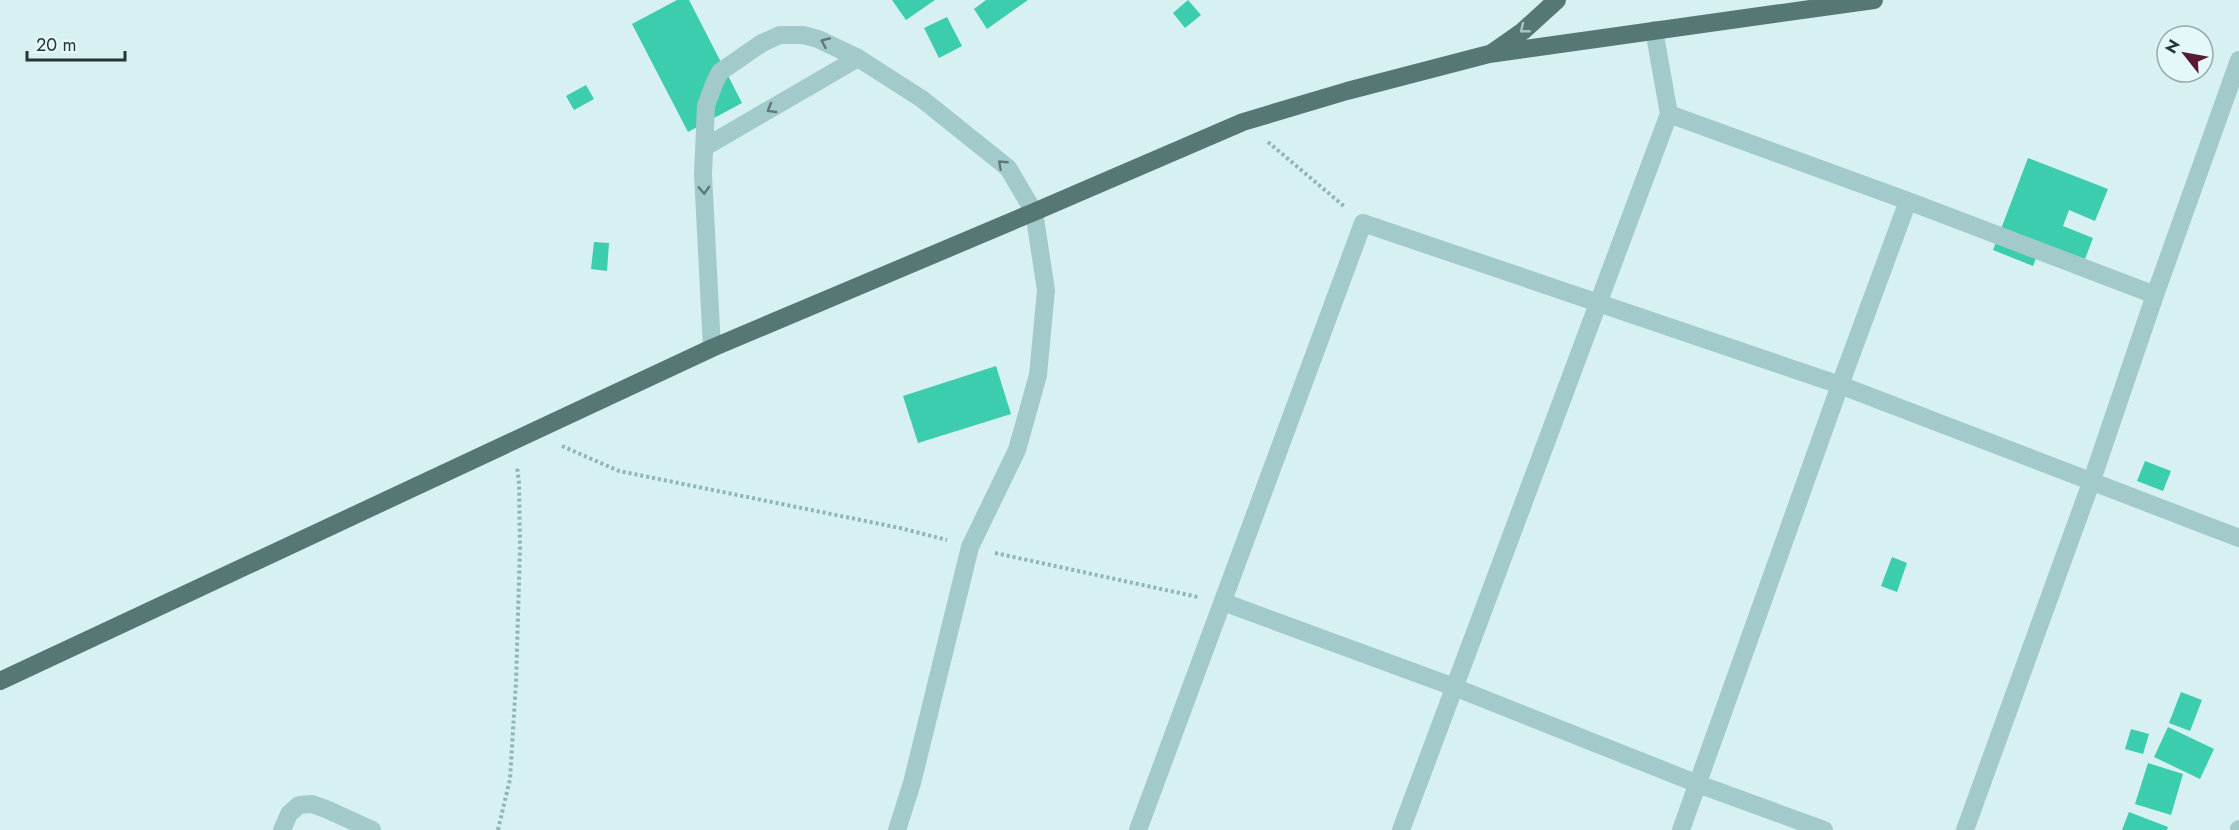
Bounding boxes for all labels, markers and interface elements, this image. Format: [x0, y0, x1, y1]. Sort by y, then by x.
one-way arrow [1520, 22, 1531, 33]
scale bar [27, 24, 124, 62]
north arrow [2155, 24, 2215, 84]
text: 20 m [36, 32, 76, 58]
text: N [2159, 35, 2186, 58]
one-way arrow [820, 38, 831, 50]
one-way arrow [767, 101, 777, 113]
one-way arrow [998, 160, 1009, 171]
one-way arrow [697, 185, 710, 194]

